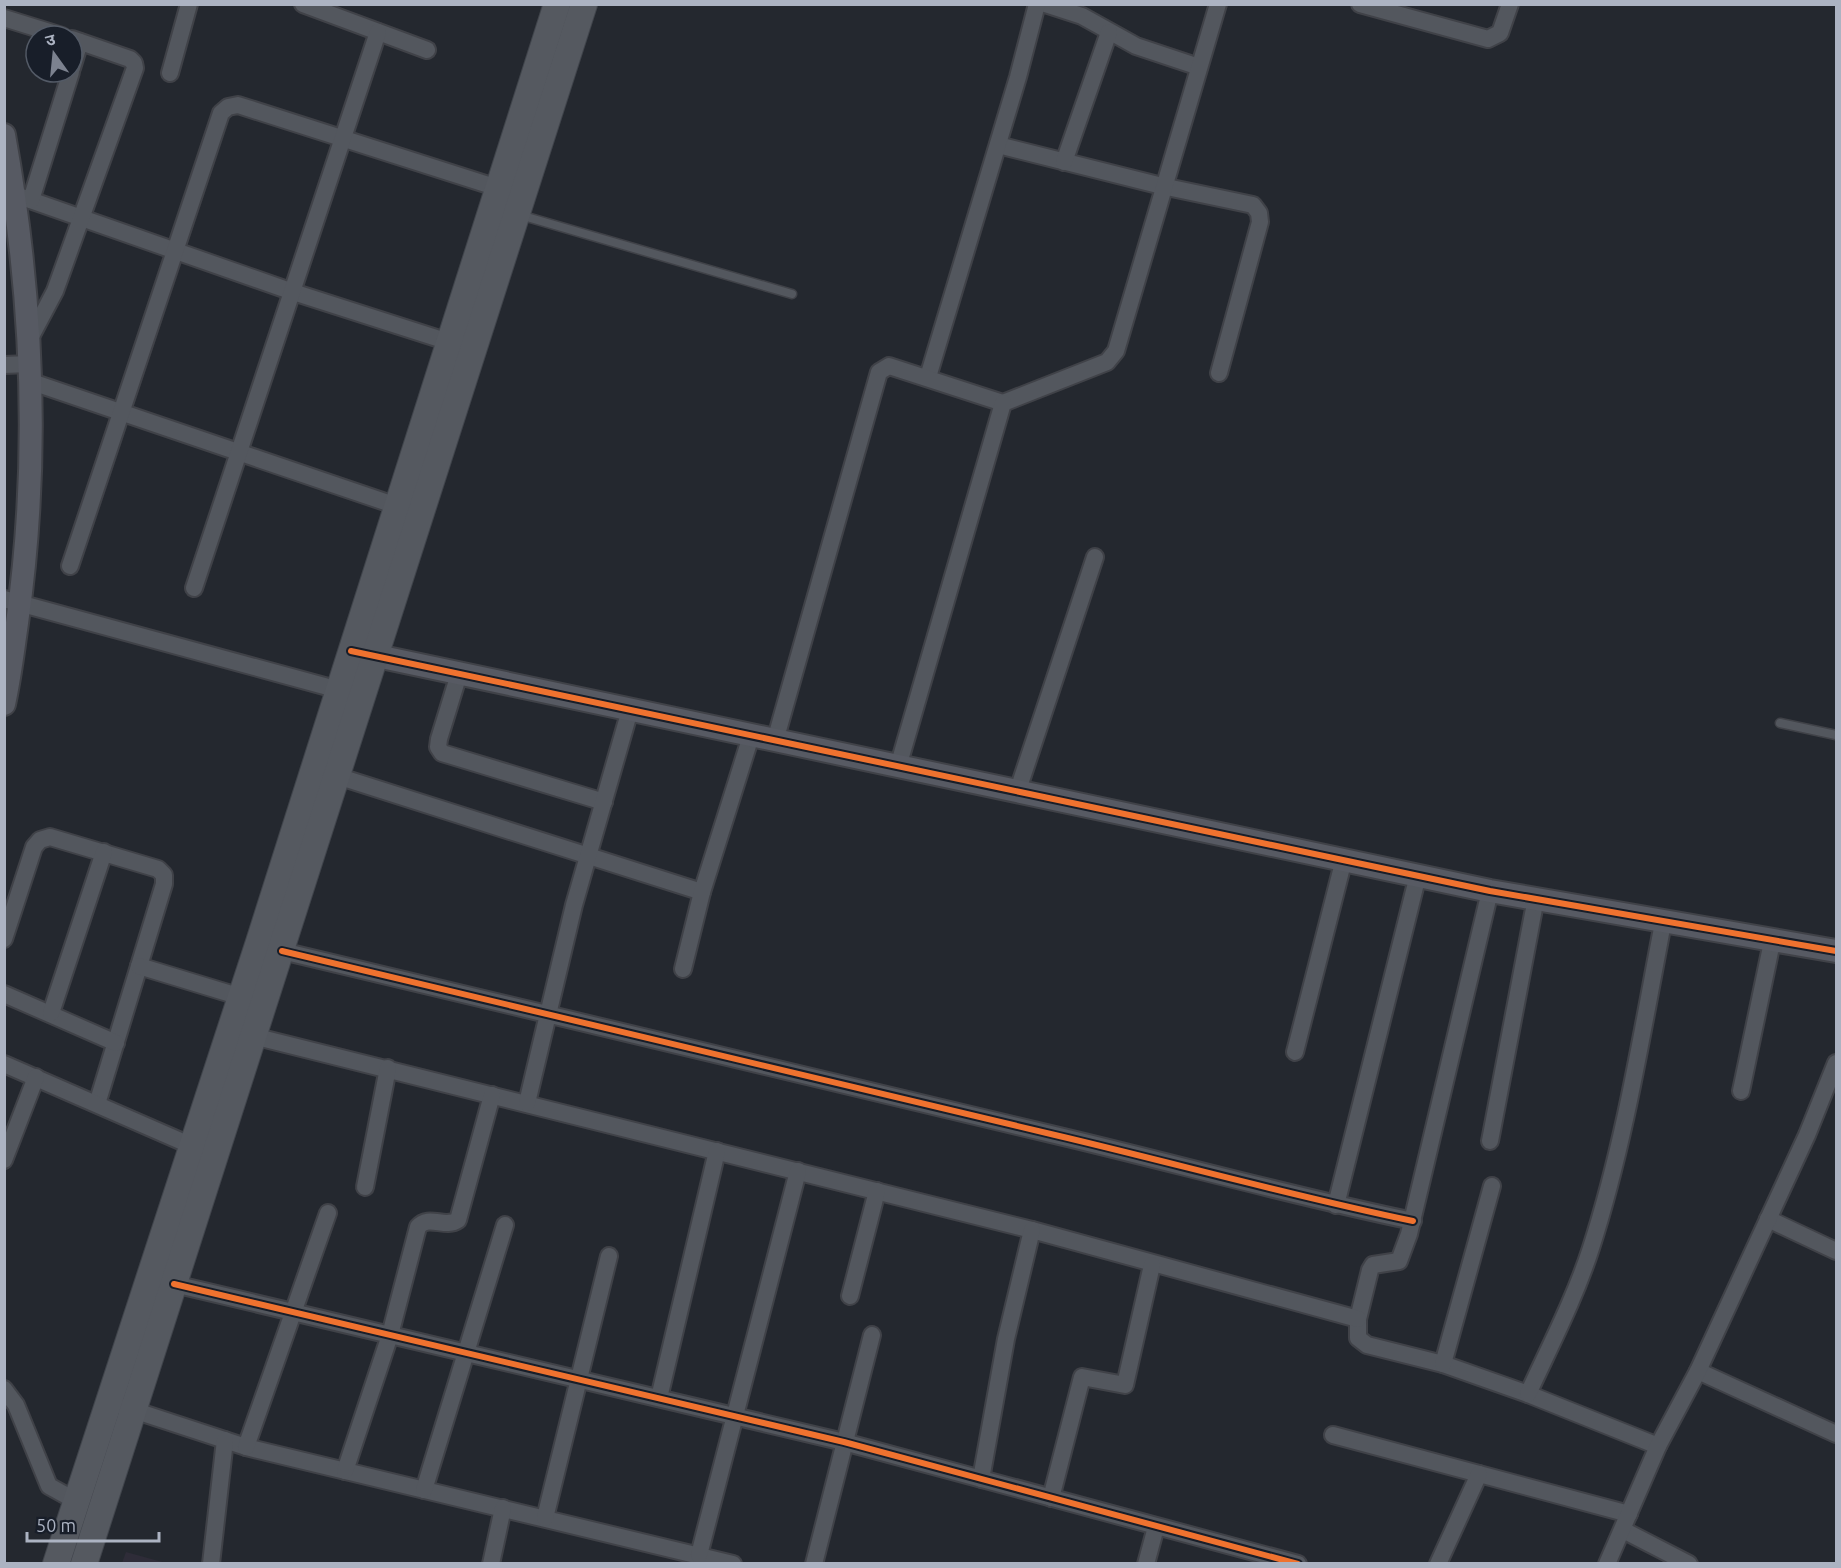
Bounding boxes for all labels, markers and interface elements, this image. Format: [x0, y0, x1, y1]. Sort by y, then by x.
north arrow [24, 24, 84, 84]
text: उ [43, 29, 58, 49]
scale bar [27, 1505, 159, 1543]
text: 50 m [36, 1515, 76, 1535]

